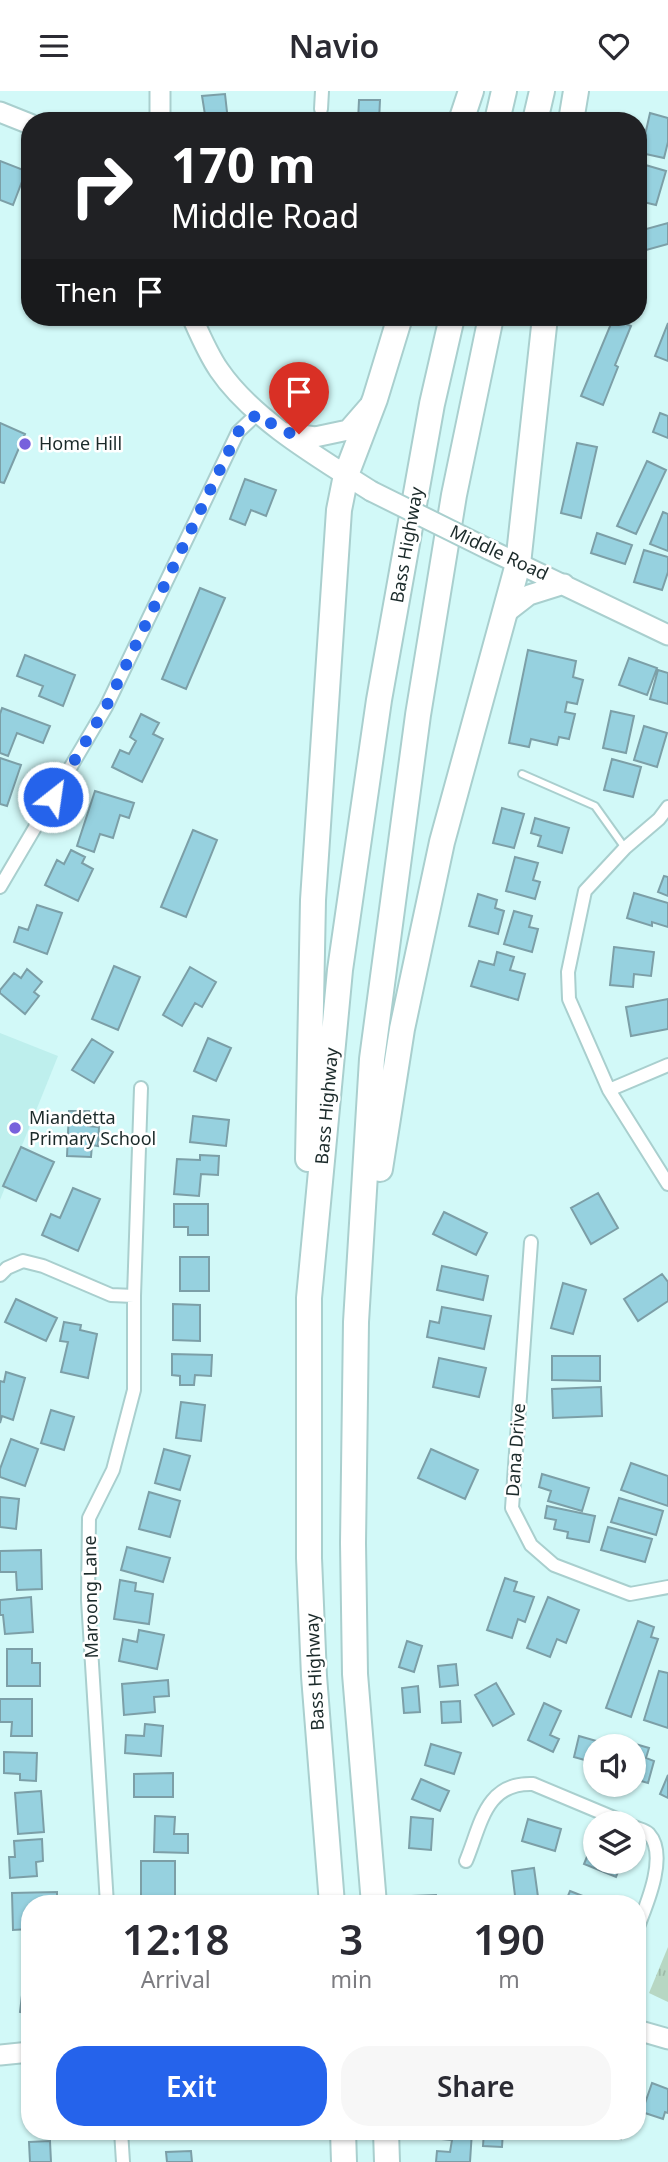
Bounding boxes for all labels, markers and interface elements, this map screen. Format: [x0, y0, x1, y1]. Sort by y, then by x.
text: Navio [289, 24, 379, 67]
icon: menu [35, 27, 73, 65]
icon: heart [595, 27, 633, 65]
text: 170 m [171, 131, 316, 197]
icon: right [56, 140, 147, 231]
text: Middle Road [171, 194, 359, 237]
icon: arrive [131, 273, 169, 311]
text: Then [56, 274, 117, 310]
pin [269, 362, 329, 434]
icon: arrive [280, 373, 318, 411]
place label: Home Hill [39, 431, 122, 455]
marker: Home Hill [17, 436, 33, 452]
street label: Bass Highway [384, 484, 428, 605]
street label: Middle Road [446, 519, 552, 585]
position arrow [16, 760, 90, 834]
street label: Bass Highway [309, 1046, 343, 1165]
place label: Miandetta Primary School [29, 1105, 156, 1150]
marker: Miandetta Primary School [7, 1120, 23, 1136]
street label: Dana Drive [500, 1402, 530, 1497]
street label: Maroong Lane [77, 1535, 103, 1659]
street label: Bass Highway [299, 1612, 329, 1731]
map controls [583, 1734, 646, 1874]
button: sound [583, 1734, 646, 1797]
button: layers [583, 1811, 646, 1874]
text: 12:18 [122, 1910, 230, 1967]
text: 3 [339, 1910, 363, 1967]
text: 190 [473, 1910, 545, 1967]
text: Arrival [141, 1963, 211, 1995]
text: min [330, 1963, 372, 1995]
text: m [498, 1963, 520, 1995]
button: Exit [56, 2046, 327, 2126]
button: Share [341, 2046, 611, 2126]

